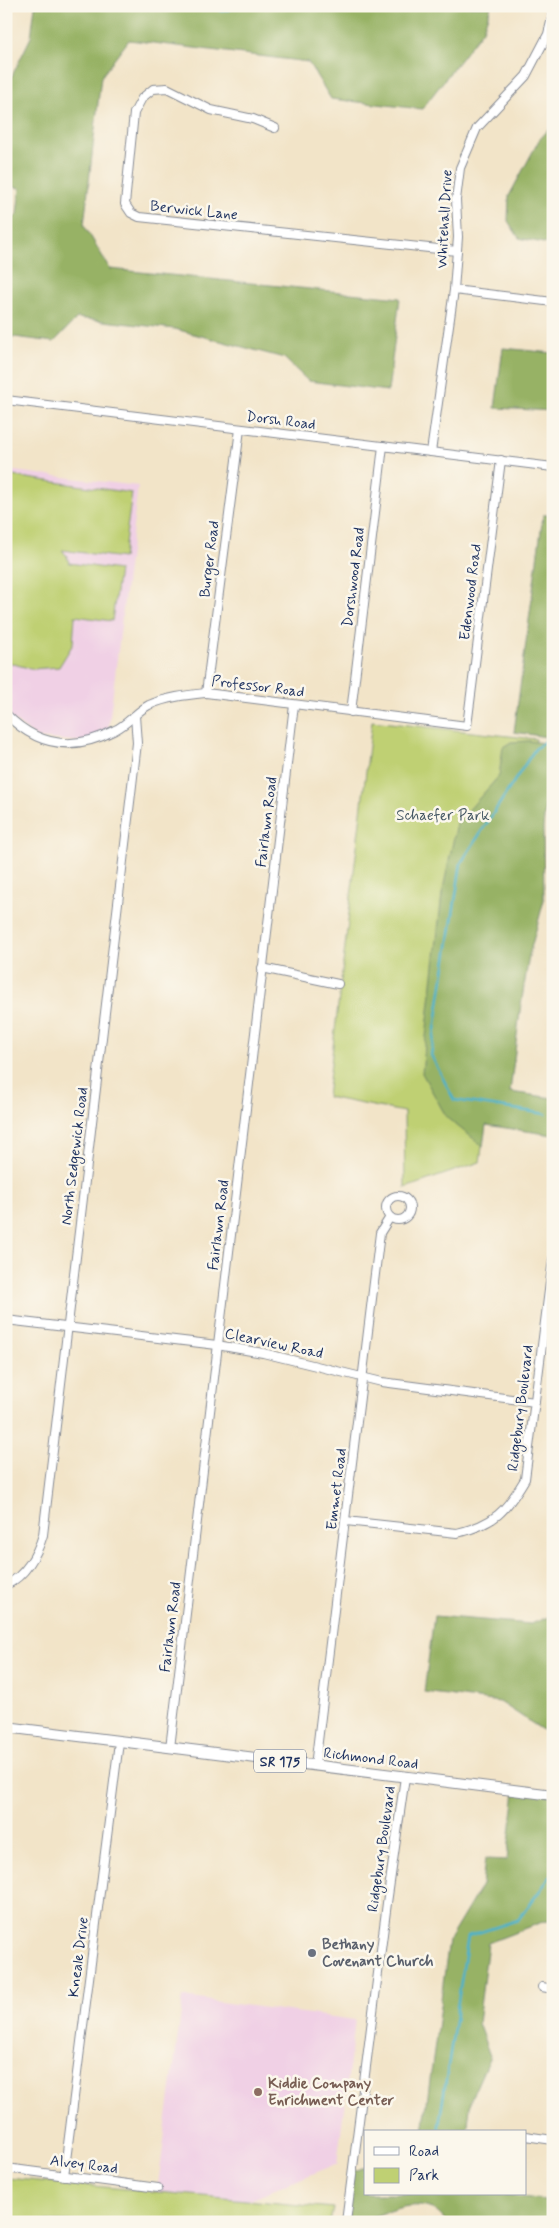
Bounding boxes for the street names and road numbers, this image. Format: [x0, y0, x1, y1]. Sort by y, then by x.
street label: Whitehall Drive [432, 169, 458, 269]
street label: Berwick Lane [149, 196, 239, 226]
street label: Dorsh Road [245, 407, 317, 435]
street label: Burger Road [195, 520, 226, 599]
street label: Dorshwood Road [338, 526, 370, 628]
street label: Edenwood Road [455, 543, 487, 641]
street label: Professor Road [210, 671, 305, 703]
street label: Fairlawn Road [252, 776, 282, 868]
street label: North Sedgewick Road [57, 1086, 94, 1226]
street label: Fairlawn Road [204, 1179, 234, 1271]
street label: Clearview Road [223, 1324, 325, 1364]
street label: Ridgebury Boulevard [503, 1344, 540, 1472]
street label: Emmet Road [322, 1447, 352, 1531]
street label: Fairlawn Road [156, 1581, 186, 1673]
street label: Richmond Road [322, 1743, 420, 1775]
road number: SR 175 [254, 1750, 306, 1772]
street label: Ridgebury Boulevard [363, 1785, 402, 1914]
street label: Kneale Drive [64, 1916, 94, 1998]
street label: Alvey Road [49, 2151, 119, 2179]

